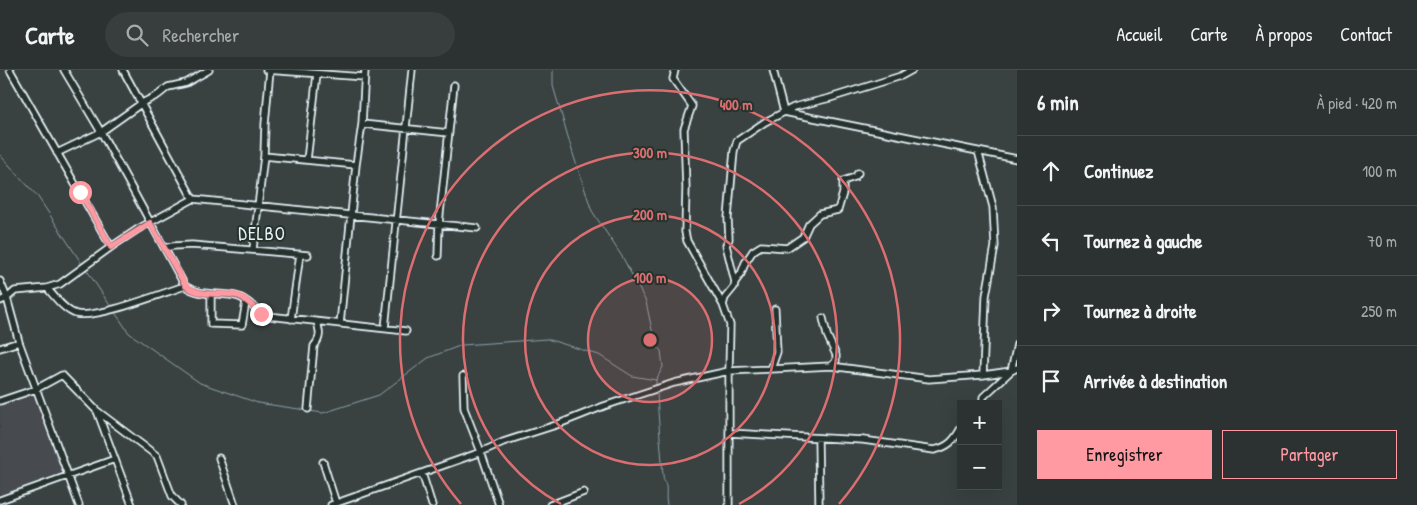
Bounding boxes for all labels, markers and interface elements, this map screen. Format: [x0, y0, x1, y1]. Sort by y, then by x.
search box [105, 12, 455, 57]
text: Carte [25, 19, 75, 51]
icon: search [123, 21, 151, 49]
text: Rechercher [163, 22, 239, 48]
text: Accueil [1116, 22, 1162, 47]
text: Carte [1190, 22, 1228, 47]
text: À propos [1256, 22, 1312, 47]
text: Contact [1340, 22, 1392, 47]
text: 6 min [1037, 88, 1079, 117]
text: À pied · 420 m [1317, 92, 1397, 114]
text: 400 m [720, 94, 752, 115]
text: 300 m [633, 142, 667, 163]
icon: ahead [1037, 157, 1065, 185]
text: Continuez [1084, 158, 1153, 184]
text: 100 m [1362, 160, 1397, 182]
route start [69, 181, 92, 204]
text: 200 m [633, 204, 667, 225]
district label: DELBO [238, 221, 286, 246]
icon: left [1037, 227, 1065, 255]
text: Tournez à gauche [1084, 228, 1202, 254]
text: 70 m [1367, 230, 1397, 252]
text: 100 m [634, 267, 666, 288]
icon: right [1037, 297, 1065, 325]
text: Tournez à droite [1084, 298, 1197, 324]
text: 250 m [1361, 300, 1397, 322]
route end [250, 303, 273, 326]
centre of rings [641, 331, 659, 349]
icon: arrive [1037, 367, 1065, 395]
text: Arrivée à destination [1084, 368, 1227, 394]
map controls [957, 400, 1002, 490]
button: + [957, 400, 1002, 445]
button: Enregistrer [1037, 430, 1212, 479]
button: Partager [1222, 430, 1397, 479]
button: − [957, 445, 1002, 490]

